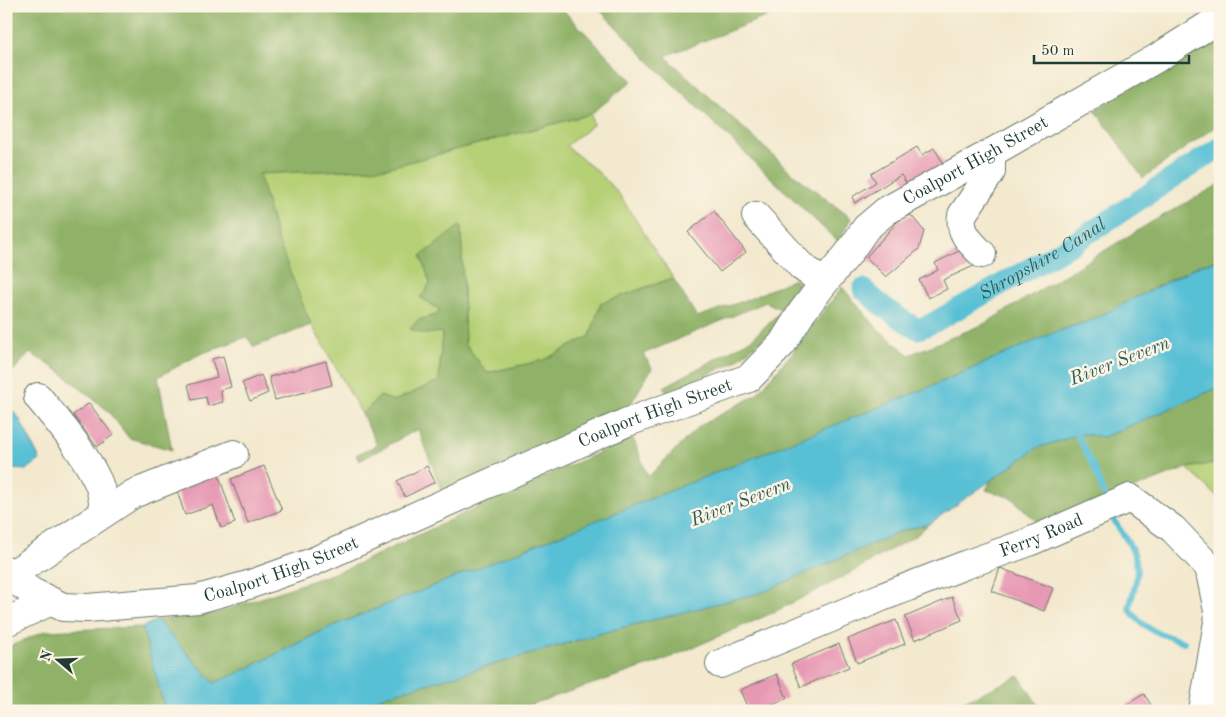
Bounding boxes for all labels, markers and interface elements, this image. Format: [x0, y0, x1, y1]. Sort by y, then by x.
scale bar [1034, 32, 1188, 64]
text: 50 m [1041, 44, 1075, 59]
street label: Coalport High Street [900, 113, 1051, 209]
water label: Shropshire Canal [976, 215, 1110, 304]
water label: River Severn [1066, 334, 1173, 390]
street label: Coalport High Street [576, 376, 734, 452]
water label: River Severn [687, 475, 794, 531]
street label: Ferry Road [997, 511, 1086, 561]
street label: Coalport High Street [202, 534, 361, 606]
north arrow [32, 634, 82, 684]
text: N [38, 648, 55, 663]

